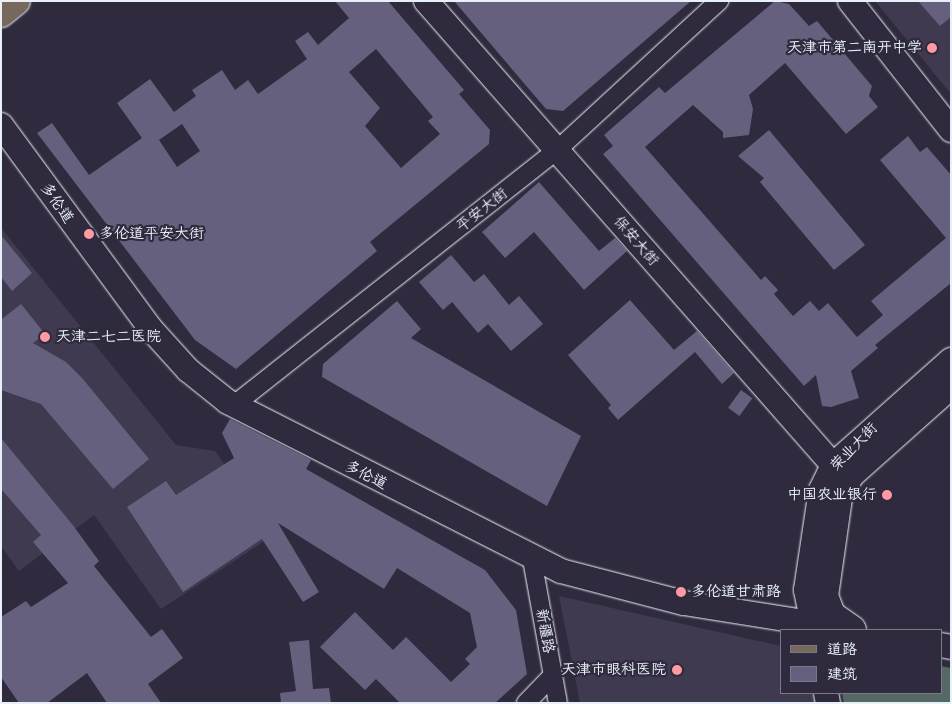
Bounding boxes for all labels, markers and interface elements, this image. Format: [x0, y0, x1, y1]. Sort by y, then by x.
place label: 天津市第二南开中学 [787, 39, 922, 57]
marker: 天津市第二南开中学 [926, 42, 938, 54]
street label: 多伦道 [37, 179, 77, 227]
street label: 平安大街 [453, 184, 511, 236]
street label: 保安大街 [610, 212, 662, 270]
place label: 多伦道平安大街 [99, 225, 204, 243]
marker: 多伦道平安大街 [83, 228, 95, 240]
place label: 天津二七二医院 [56, 328, 161, 346]
marker: 天津二七二医院 [38, 330, 52, 344]
street label: 荣业大街 [827, 419, 881, 475]
street label: 多伦道 [342, 457, 390, 493]
place label: 中国农业银行 [787, 486, 877, 504]
marker: 中国农业银行 [881, 489, 893, 501]
place label: 多伦道甘肃路 [691, 583, 781, 601]
marker: 多伦道甘肃路 [675, 586, 687, 598]
street label: 新疆路 [532, 607, 558, 655]
legend [780, 629, 942, 694]
text: 道路 [827, 640, 857, 658]
place label: 天津市眼科医院 [561, 661, 666, 679]
marker: 天津市眼科医院 [670, 663, 684, 677]
text: 建筑 [827, 665, 857, 683]

